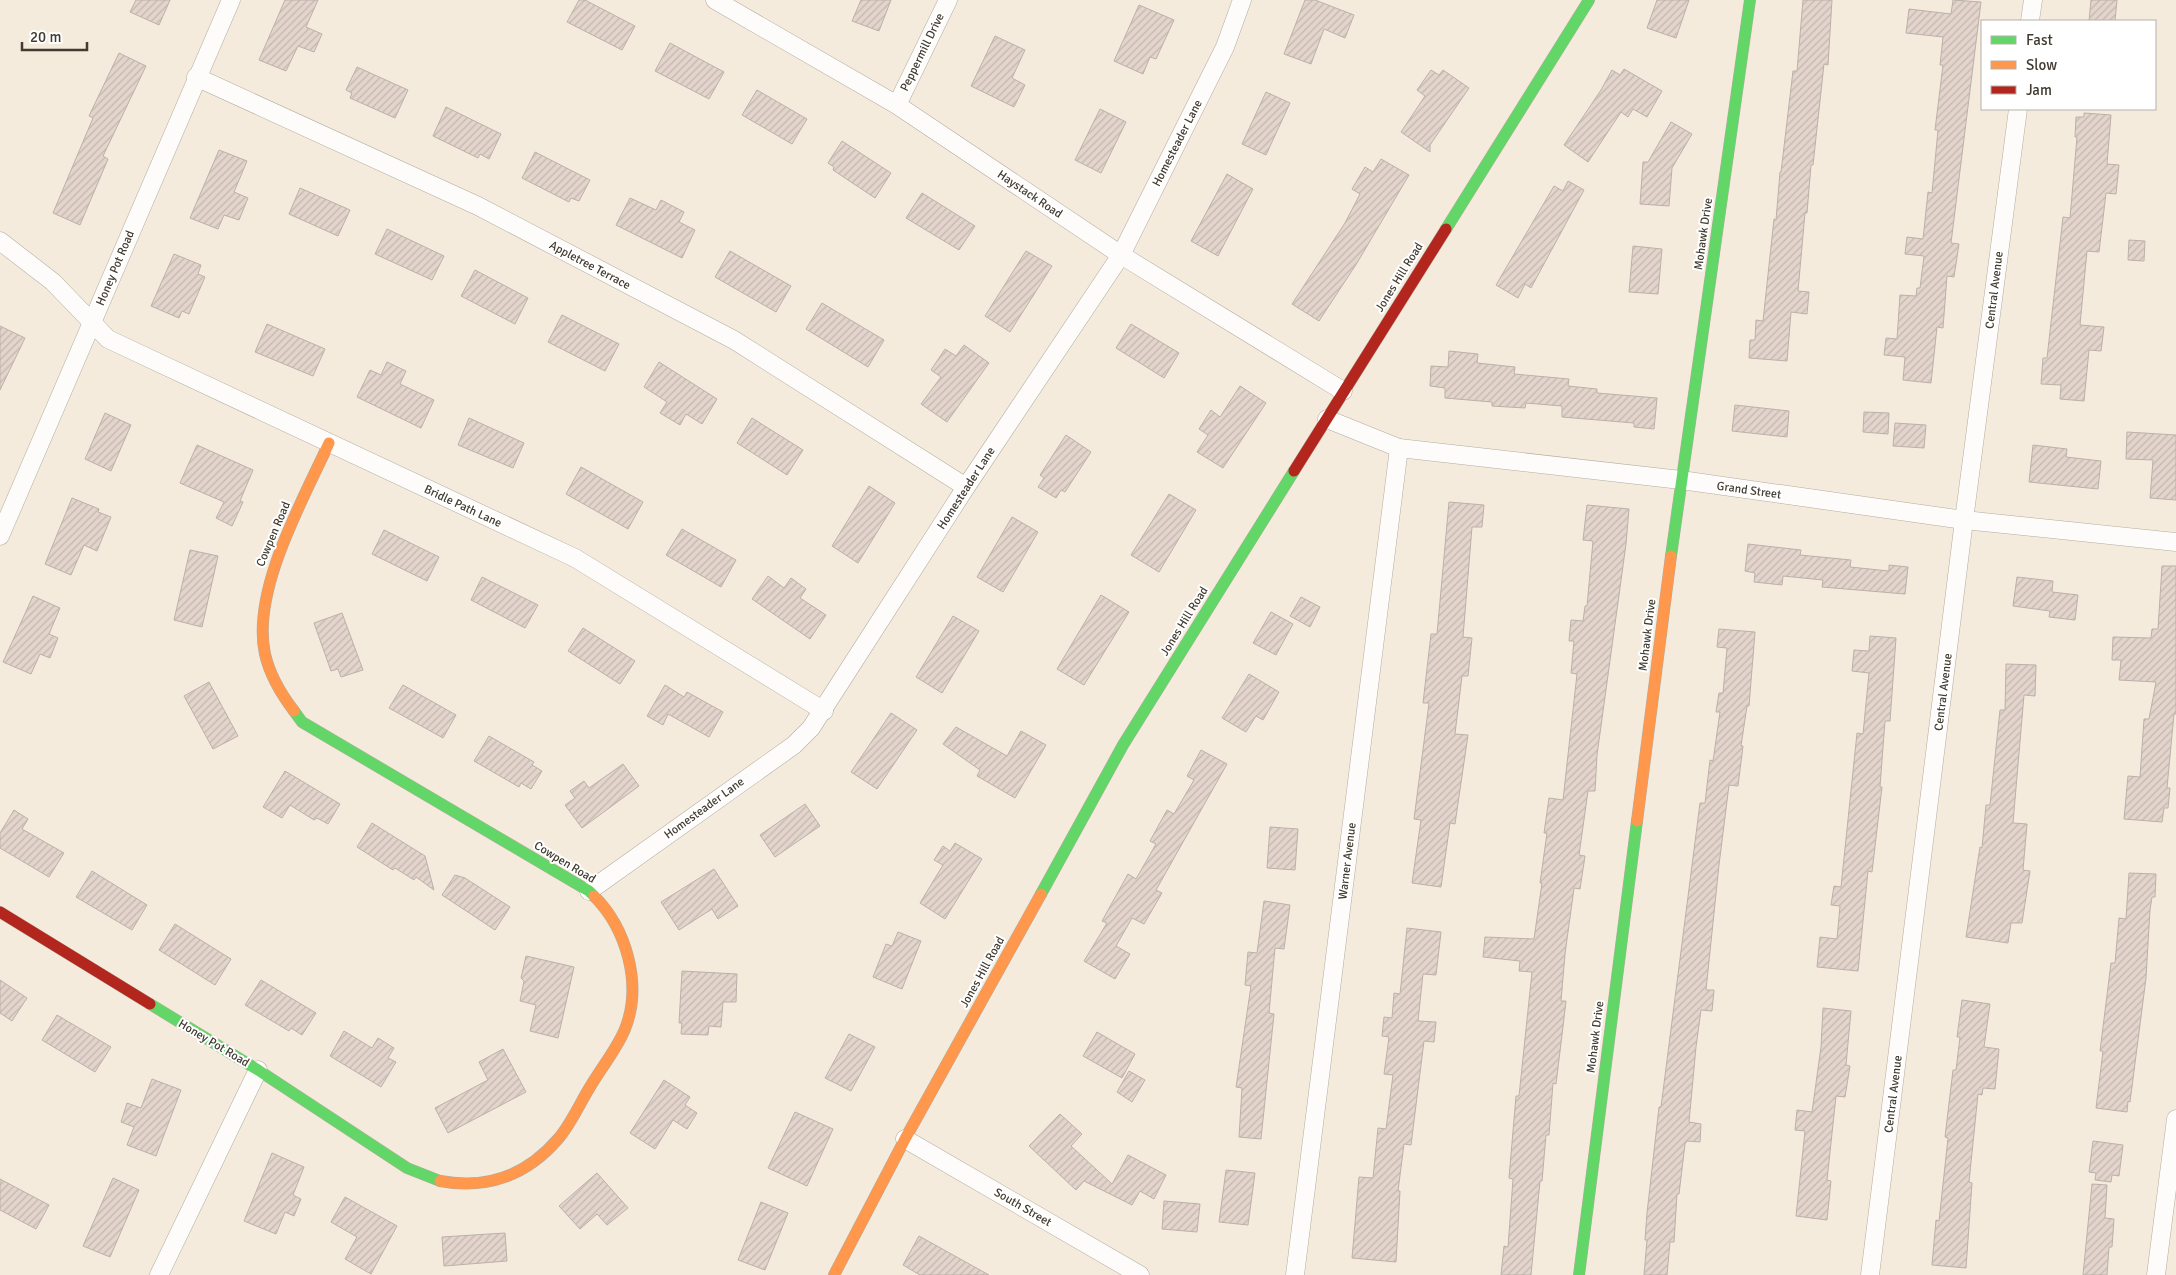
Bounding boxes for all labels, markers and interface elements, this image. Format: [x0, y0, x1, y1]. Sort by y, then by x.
street label: Peppermill Drive [897, 11, 948, 94]
scale bar [22, 20, 88, 52]
legend [1981, 20, 2156, 110]
text: 20 m [30, 28, 61, 46]
text: Fast [2026, 31, 2053, 49]
text: Slow [2026, 56, 2057, 74]
text: Jam [2026, 81, 2052, 99]
street label: Homesteader Lane [1149, 97, 1206, 189]
street label: Haystack Road [994, 167, 1065, 222]
street label: Mohawk Drive [1691, 197, 1716, 271]
street label: Honey Pot Road [93, 228, 138, 308]
street label: Appletree Terrace [547, 238, 633, 293]
street label: Jones Hill Road [1372, 240, 1427, 315]
street label: Central Avenue [1982, 250, 2007, 330]
street label: Homesteader Lane [934, 444, 999, 532]
street label: Grand Street [1716, 479, 1782, 502]
street label: Bridle Path Lane [422, 482, 504, 531]
street label: Cowpen Road [253, 499, 294, 569]
street label: Jones Hill Road [1157, 584, 1212, 659]
street label: Mohawk Drive [1636, 598, 1659, 672]
street label: Central Avenue [1931, 652, 1956, 732]
street label: Homesteader Lane [661, 774, 747, 843]
street label: Warner Avenue [1335, 822, 1360, 900]
street label: Cowpen Road [531, 838, 598, 887]
street label: Jones Hill Road [957, 934, 1008, 1010]
street label: Mohawk Drive [1584, 1000, 1607, 1074]
street label: Honey Pot Road [176, 1016, 252, 1070]
street label: Central Avenue [1881, 1054, 1906, 1134]
street label: South Street [991, 1185, 1054, 1230]

